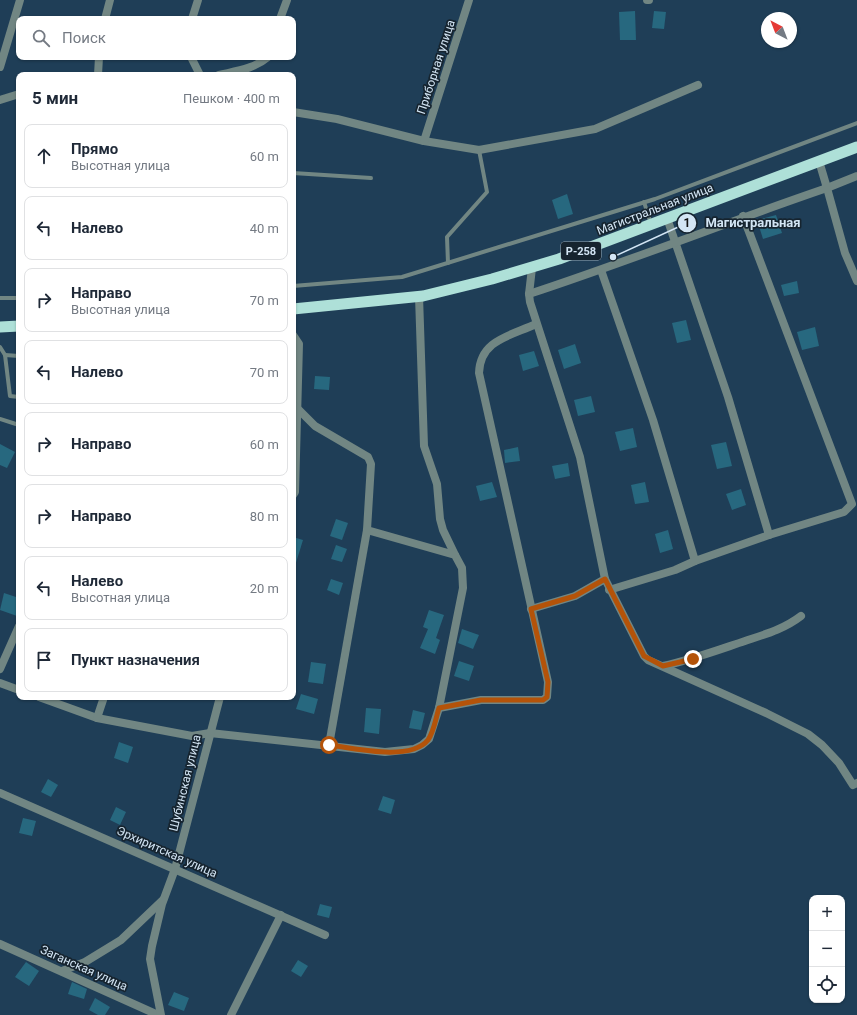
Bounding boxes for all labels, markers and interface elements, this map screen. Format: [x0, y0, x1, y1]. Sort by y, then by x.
north arrow [761, 12, 797, 48]
search box [16, 16, 296, 60]
street label: Приборная улица [414, 18, 458, 116]
icon: search [30, 27, 52, 49]
text: Поиск [62, 29, 106, 47]
text: 5 мин [32, 88, 78, 108]
text: Пешком · 400 m [183, 91, 280, 106]
text: Прямо [71, 140, 118, 158]
icon: ahead [33, 145, 55, 167]
text: 60 m [250, 149, 279, 164]
text: Высотная улица [71, 158, 170, 173]
street label: Магистральная улица [595, 180, 715, 238]
callout: Магистральная [677, 210, 809, 235]
text: Магистральная [705, 215, 801, 230]
text: 1 [684, 216, 690, 230]
icon: left [33, 217, 55, 239]
text: Налево [71, 219, 123, 237]
text: 40 m [250, 221, 279, 236]
road number: Р-258 [561, 242, 601, 260]
text: Направо [71, 284, 132, 302]
icon: right [33, 289, 55, 311]
text: 70 m [250, 293, 279, 308]
text: Высотная улица [71, 302, 170, 317]
icon: left [33, 361, 55, 383]
text: Налево [71, 363, 123, 381]
text: 70 m [250, 365, 279, 380]
icon: right [33, 433, 55, 455]
text: Направо [71, 435, 132, 453]
text: 60 m [250, 437, 279, 452]
icon: right [33, 505, 55, 527]
text: Направо [71, 507, 132, 525]
text: 80 m [250, 509, 279, 524]
text: Налево [71, 572, 123, 590]
icon: left [33, 577, 55, 599]
text: 20 m [250, 581, 279, 596]
text: Высотная улица [71, 590, 170, 605]
icon: arrive [33, 649, 55, 671]
route end [684, 650, 702, 668]
text: Пункт назначения [71, 651, 200, 669]
street label: Шубинская улица [166, 733, 204, 833]
route start [320, 736, 338, 754]
street label: Эрхиритская улица [115, 824, 219, 880]
map controls [809, 895, 845, 1003]
button: + [809, 895, 845, 931]
button: − [809, 931, 845, 967]
street label: Заганская улица [38, 943, 130, 993]
button: locate [809, 967, 845, 1003]

